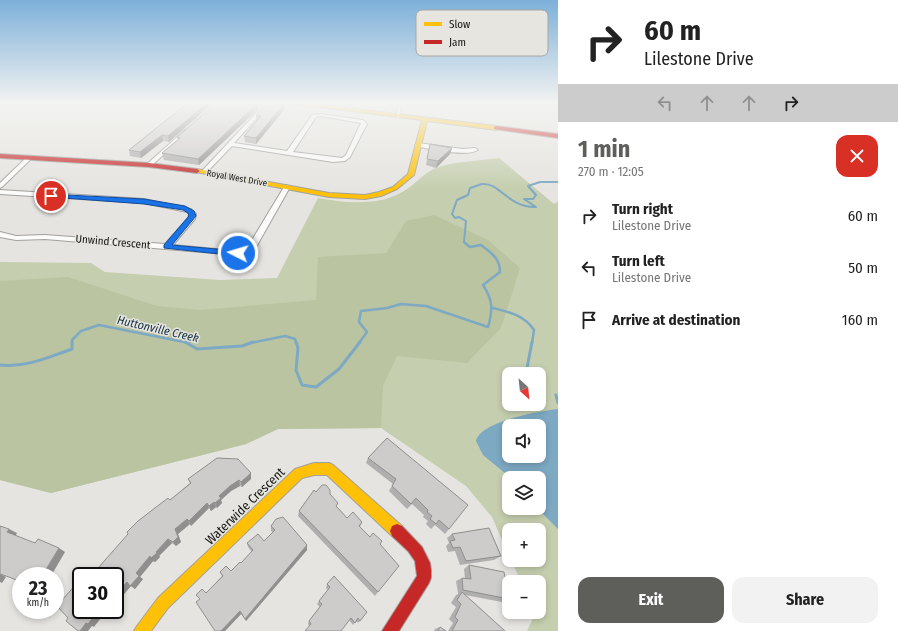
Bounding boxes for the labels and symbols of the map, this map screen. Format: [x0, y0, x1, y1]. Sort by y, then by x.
legend [416, 10, 548, 56]
text: Slow [449, 18, 470, 31]
text: Jam [449, 36, 466, 49]
street label: Royal West Drive [206, 168, 269, 188]
pin [34, 179, 68, 213]
street label: Unwind Crescent [75, 232, 151, 252]
position arrow [217, 232, 259, 274]
water label: Huttonville Creek [116, 313, 200, 345]
north arrow [502, 367, 546, 411]
street label: Waterwide Crescent [202, 464, 288, 548]
speed limit sign: 30 [72, 567, 124, 619]

